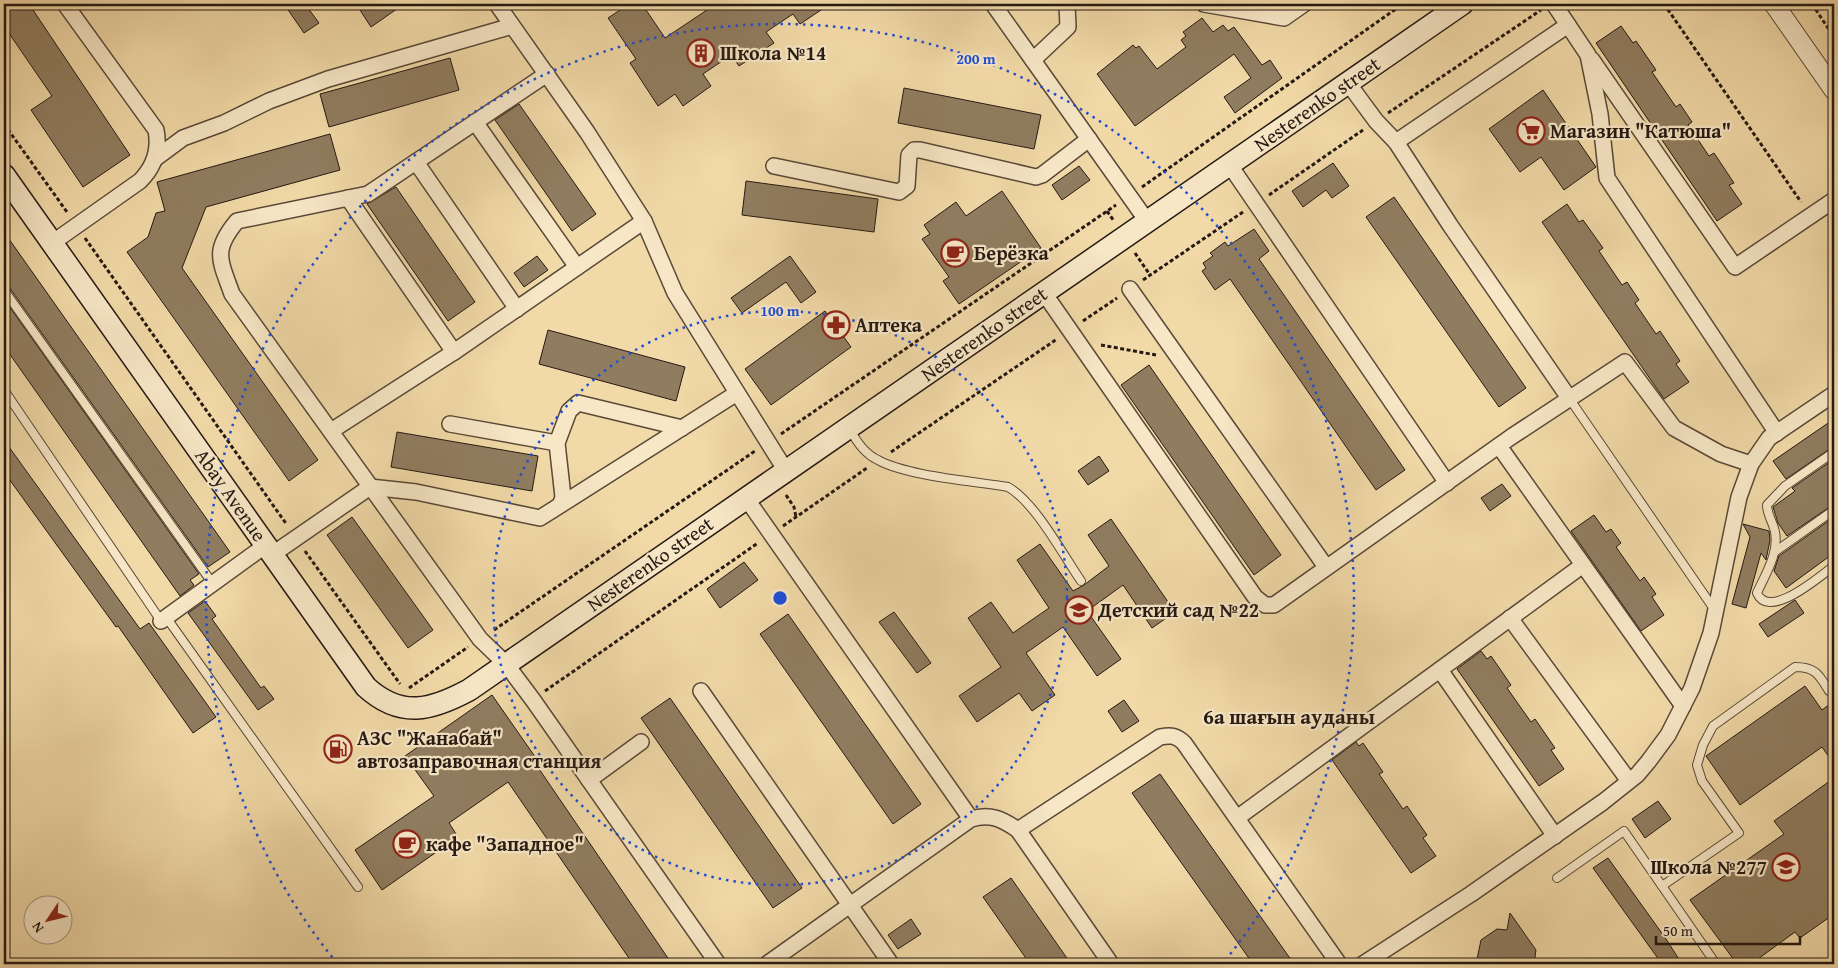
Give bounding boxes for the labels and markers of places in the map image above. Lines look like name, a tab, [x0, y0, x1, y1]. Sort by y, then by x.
building icon: Школа №14	[686, 38, 716, 68]
place label: Школа №14	[720, 38, 826, 67]
supermarket icon: Магазин "Катюша"	[1516, 116, 1546, 146]
place label: Магазин "Катюша"	[1550, 116, 1731, 145]
cafe icon: Берёзка	[940, 238, 970, 268]
place label: Берёзка	[974, 238, 1049, 267]
pharmacy icon: Аптека	[821, 310, 851, 340]
place label: Аптека	[855, 310, 923, 339]
centre of rings	[771, 589, 789, 607]
school or university icon: Детский сад №22	[1064, 595, 1094, 625]
place label: Детский сад №22	[1097, 595, 1259, 624]
place label: АЗС "Жанабай" автозаправочная станция	[357, 723, 602, 775]
fuel station icon: АЗС "Жанабай" автозаправочная станция	[323, 734, 353, 764]
cafe icon: кафе "Западное"	[392, 829, 422, 859]
place label: кафе "Западное"	[426, 829, 584, 858]
place label: Школа №277	[1650, 852, 1767, 881]
school or university icon: Школа №277	[1771, 852, 1801, 882]

